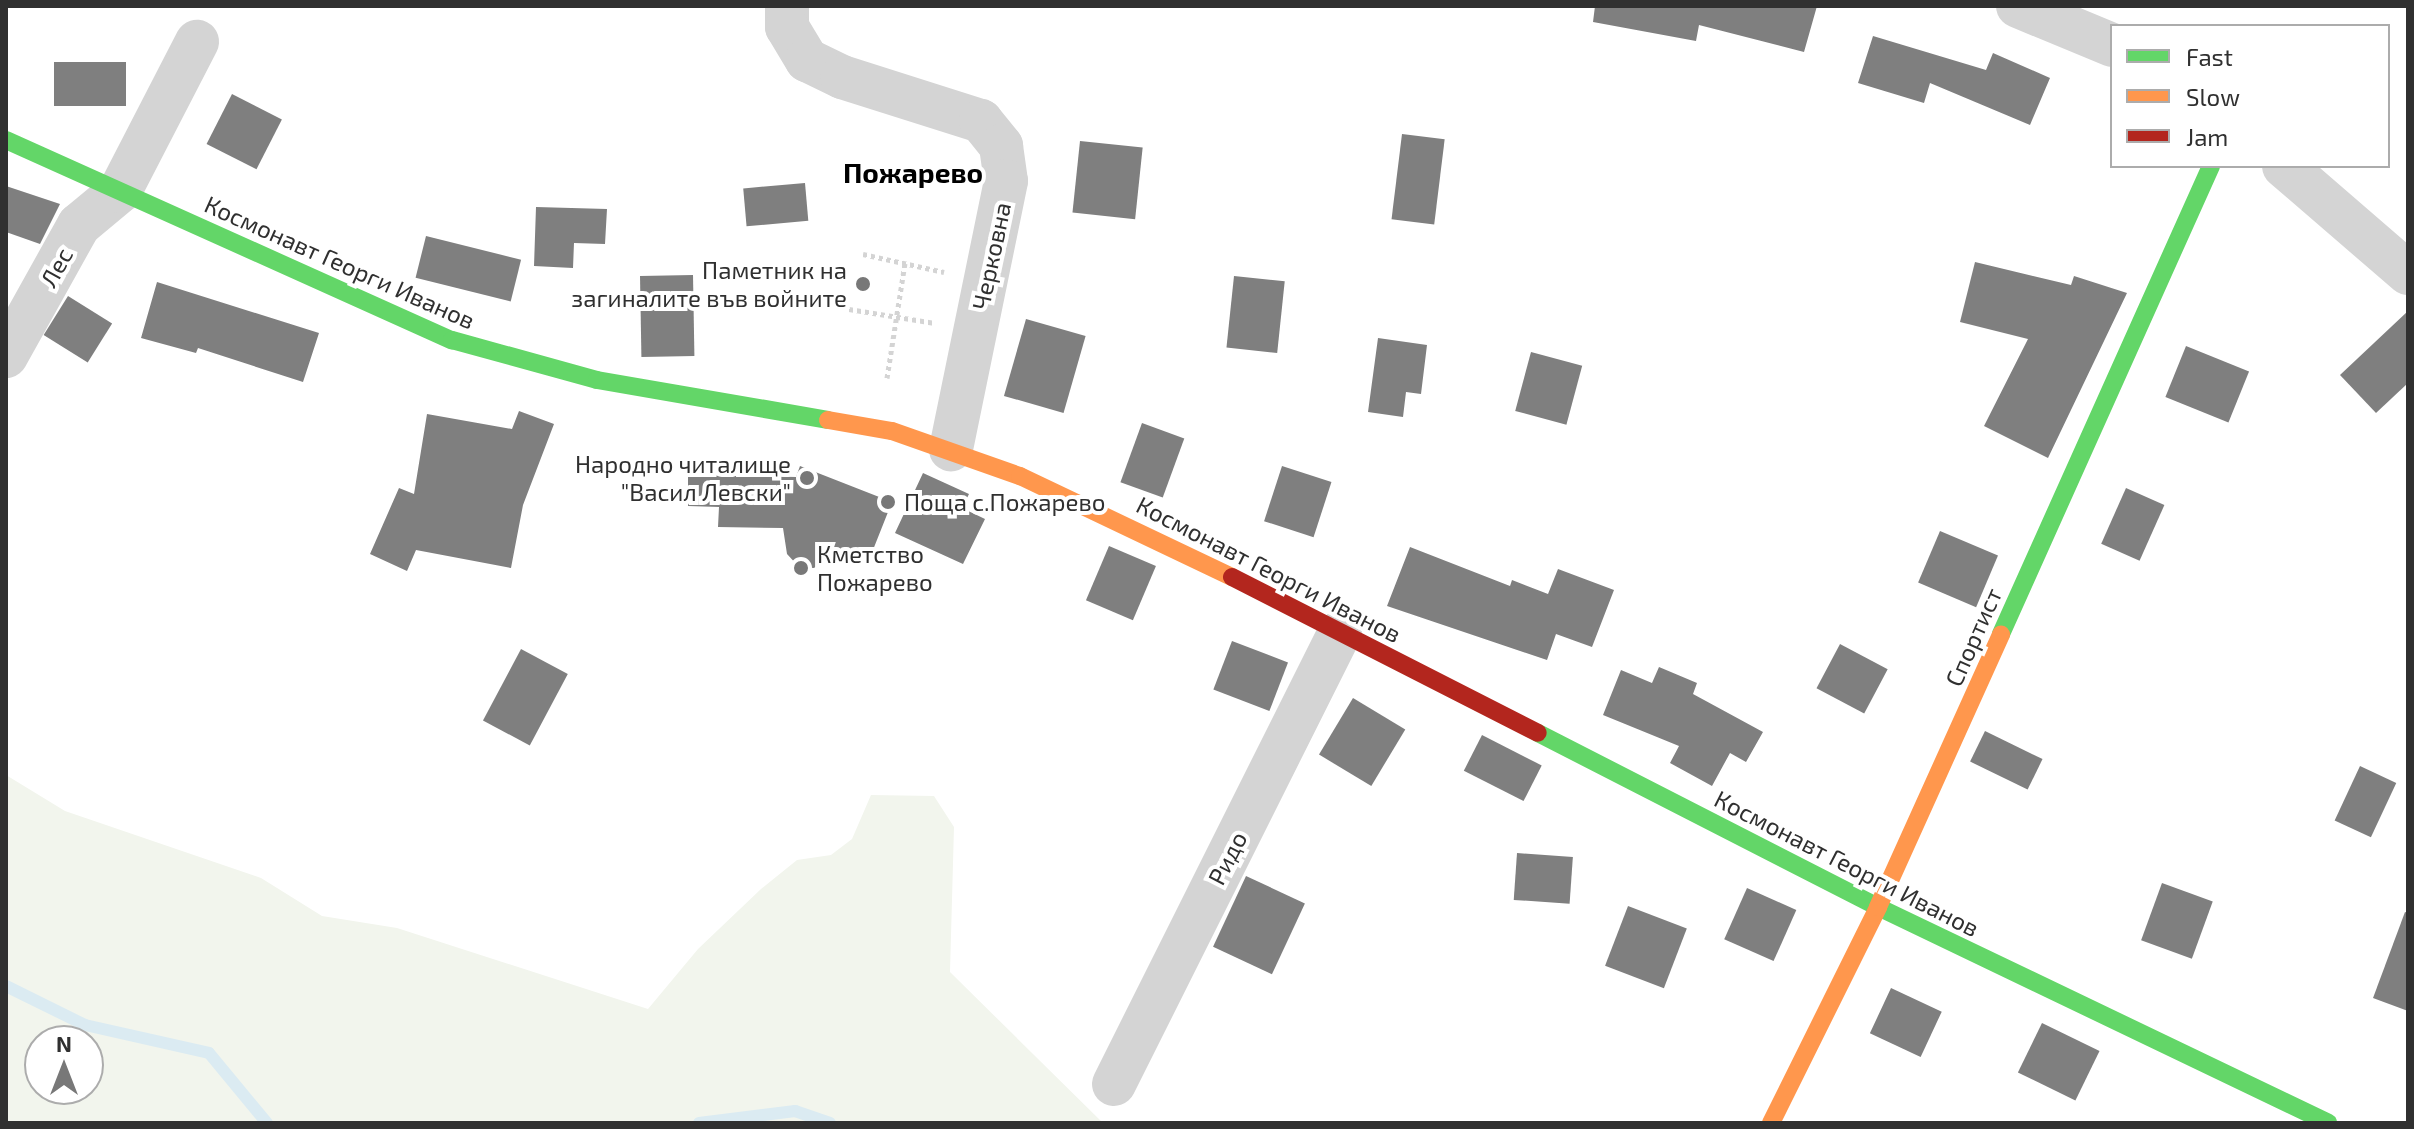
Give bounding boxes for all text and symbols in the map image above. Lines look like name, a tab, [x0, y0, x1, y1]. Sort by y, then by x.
legend	[2110, 24, 2390, 168]
text: Fast	[2186, 42, 2233, 71]
text: Slow	[2186, 82, 2240, 111]
text: Jam	[2186, 122, 2228, 151]
district label: Пожарево	[843, 155, 983, 189]
street label: Космонавт Георги Иванов	[200, 189, 480, 335]
street label: Черковна	[966, 200, 1016, 312]
street label: Лес	[34, 242, 78, 292]
place label: Паметник на загиналите във войните	[571, 256, 847, 312]
marker: Паметник на загиналите във войните	[854, 275, 872, 293]
place label: Народно читалище "Васил Левски"	[575, 450, 791, 506]
marker: Народно читалище "Васил Левски"	[798, 469, 816, 487]
place label: Поща с.Пожарево	[904, 488, 1105, 516]
street label: Космонавт Георги Иванов	[1132, 490, 1406, 648]
marker: Поща с.Пожарево	[879, 493, 897, 511]
place label: Кметство Пожарево	[817, 540, 933, 596]
marker: Кметство Пожарево	[792, 559, 810, 577]
street label: Спортист	[1939, 583, 2007, 691]
street label: Космонавт Георги Иванов	[1710, 784, 1984, 942]
street label: Ридо	[1201, 827, 1253, 889]
north arrow	[24, 1025, 104, 1105]
text: N	[56, 1030, 72, 1056]

